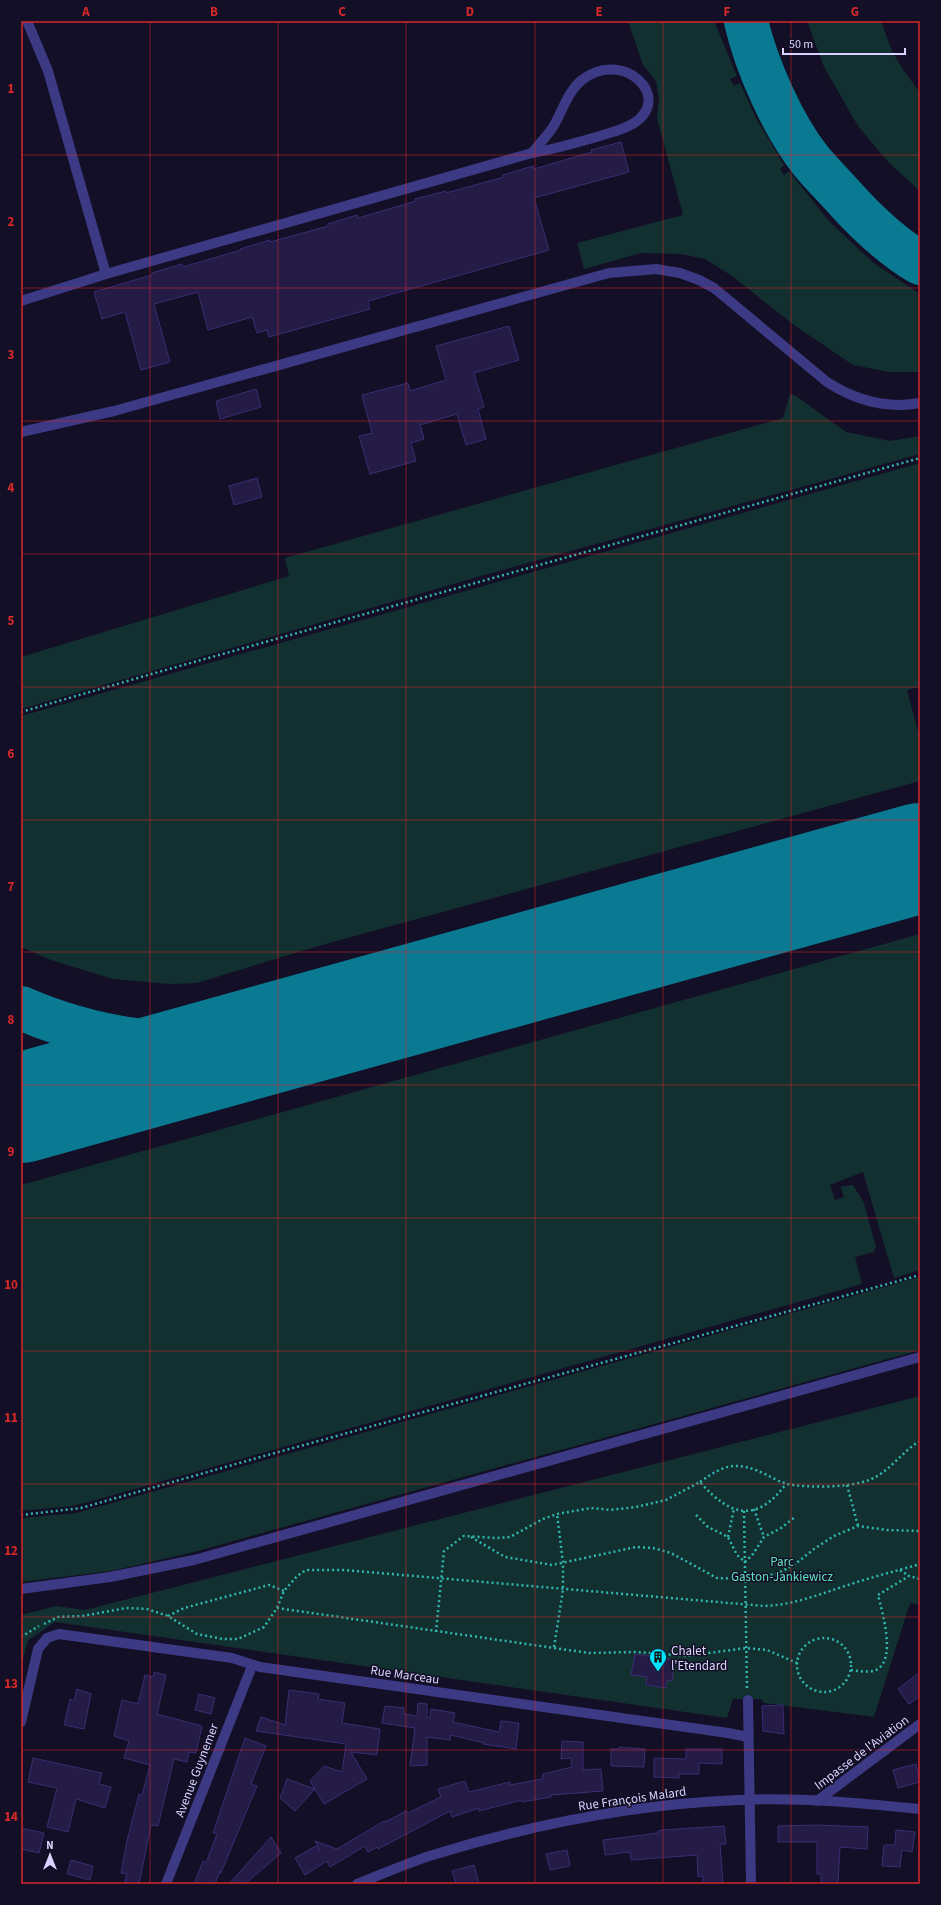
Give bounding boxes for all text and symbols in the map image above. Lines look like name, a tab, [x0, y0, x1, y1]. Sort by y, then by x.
text: A	[81, 3, 90, 21]
text: B	[210, 3, 218, 21]
text: C	[338, 3, 346, 21]
text: D	[466, 3, 474, 21]
text: E	[595, 3, 603, 21]
text: F	[724, 3, 731, 21]
text: G	[851, 3, 859, 21]
scale bar	[783, 30, 905, 56]
text: 50 m	[789, 36, 813, 53]
text: 1	[8, 80, 15, 98]
text: 2	[8, 213, 15, 231]
text: 3	[8, 346, 15, 364]
text: 4	[8, 479, 15, 497]
text: 5	[8, 612, 15, 630]
text: 6	[8, 745, 15, 763]
text: 7	[8, 878, 15, 896]
text: 8	[8, 1011, 15, 1029]
text: 9	[8, 1143, 15, 1161]
text: 10	[4, 1276, 18, 1294]
text: 11	[4, 1409, 18, 1427]
text: 12	[4, 1542, 18, 1560]
park label: Parc Gaston-Jankiewicz	[731, 1553, 833, 1586]
place label: Chalet l'Etendard	[671, 1642, 727, 1675]
building icon: Chalet l'Etendard	[648, 1647, 668, 1672]
street label: Rue Marceau	[369, 1661, 441, 1689]
text: 13	[4, 1675, 18, 1693]
street label: Impasse de l'Aviation	[811, 1711, 913, 1794]
street label: Avenue Guynemer	[171, 1720, 223, 1820]
street label: Rue François Malard	[577, 1782, 687, 1815]
text: 14	[4, 1808, 18, 1826]
north arrow	[30, 1835, 70, 1875]
text: N	[46, 1838, 54, 1853]

